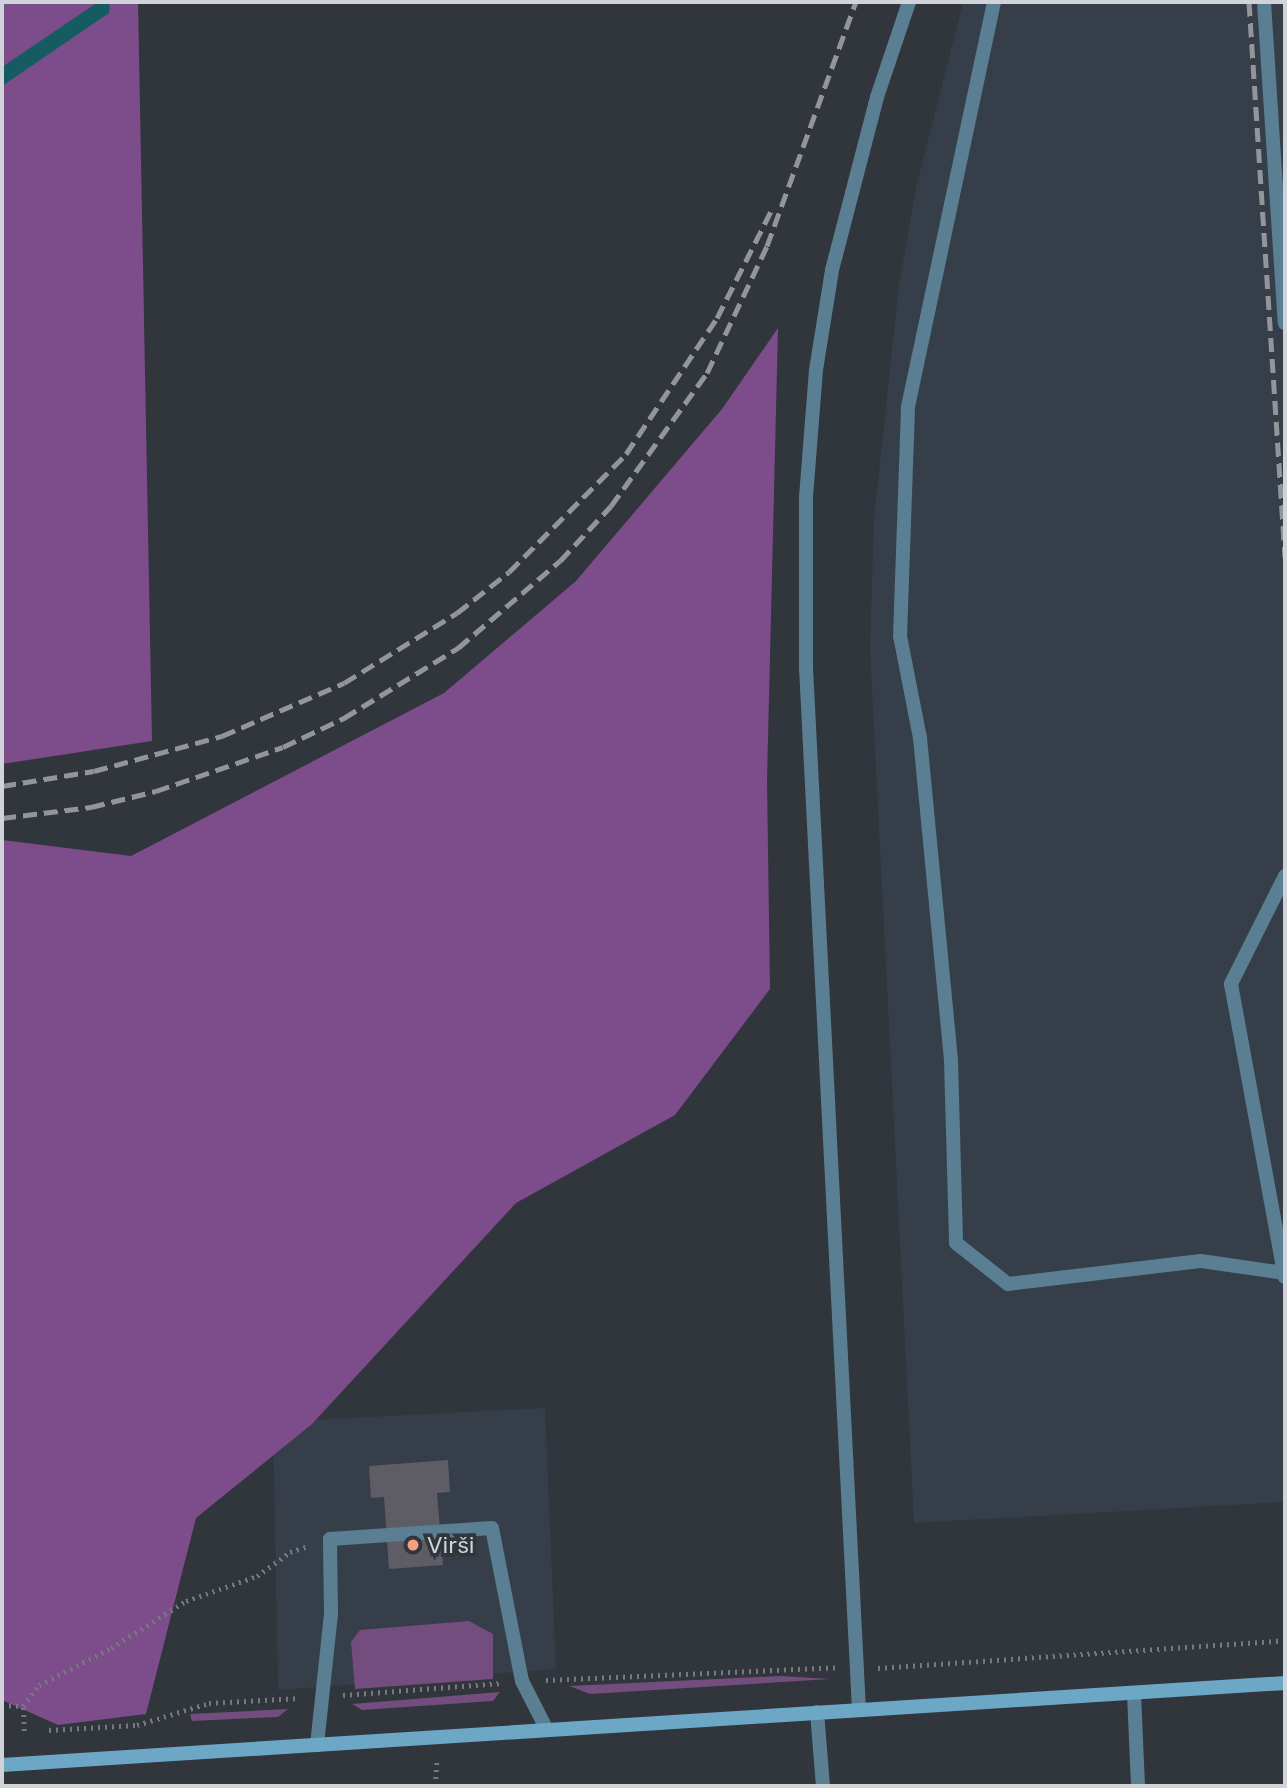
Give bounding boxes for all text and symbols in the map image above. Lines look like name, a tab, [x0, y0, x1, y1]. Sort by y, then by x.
place label: Virši	[427, 1531, 475, 1559]
marker: Virši	[405, 1537, 421, 1553]

